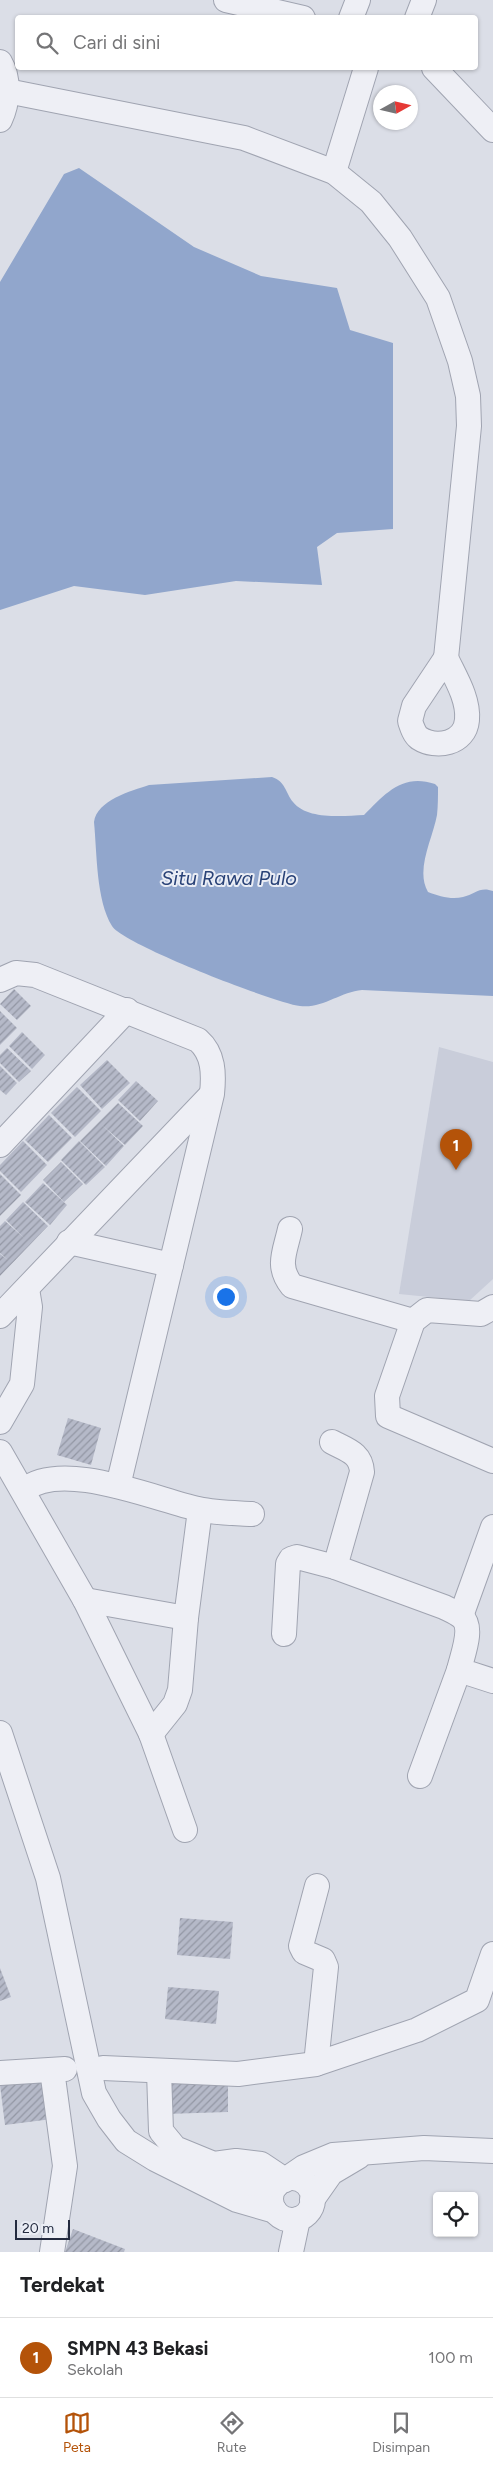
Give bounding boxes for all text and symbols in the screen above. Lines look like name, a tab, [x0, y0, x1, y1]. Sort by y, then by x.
search box	[15, 15, 478, 70]
icon: search	[33, 29, 61, 57]
text: Cari di sini	[73, 31, 160, 54]
north arrow	[373, 85, 418, 130]
water label: Situ Rawa Pulo	[161, 866, 297, 890]
pin: 1	[440, 1129, 472, 1170]
your location	[213, 1284, 239, 1310]
map controls	[433, 2192, 478, 2237]
button: locate	[433, 2192, 478, 2237]
scale bar	[15, 2217, 70, 2240]
text: 20 m	[22, 2220, 54, 2237]
text: Terdekat	[20, 2272, 105, 2297]
text: SMPN 43 Bekasi	[67, 2337, 208, 2360]
text: 1	[33, 2348, 39, 2367]
text: 100 m	[428, 2348, 473, 2367]
text: Sekolah	[67, 2360, 123, 2379]
tab: Peta	[63, 2409, 91, 2456]
tab: Rute	[217, 2409, 246, 2456]
tab: Disimpan	[372, 2409, 430, 2456]

